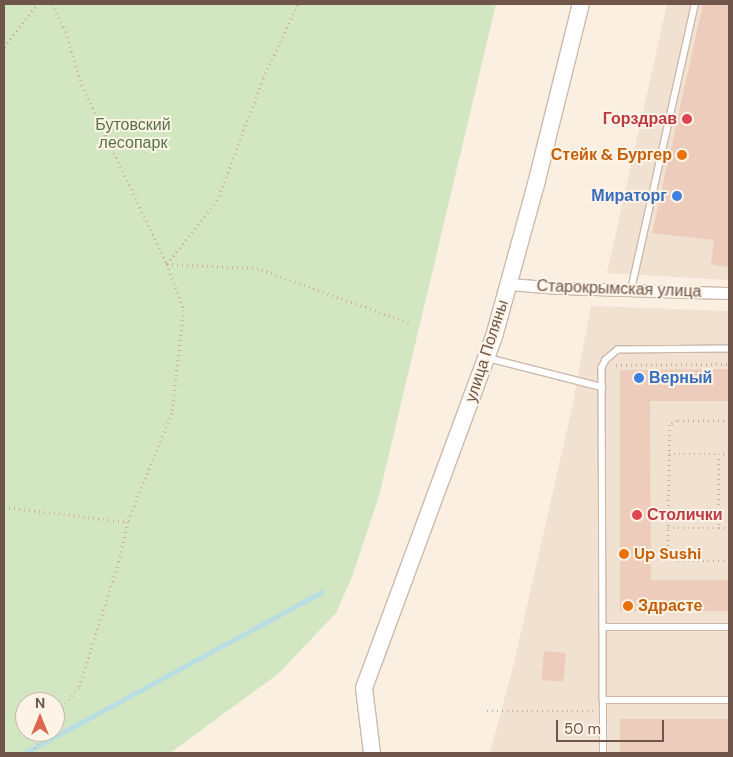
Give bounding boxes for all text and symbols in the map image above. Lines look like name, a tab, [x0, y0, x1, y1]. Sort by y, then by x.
place label: Горздрав	[603, 109, 677, 129]
marker: Горздрав	[681, 113, 693, 125]
park label: Бутовский лесопарк	[95, 115, 171, 153]
place label: Стейк & Бургер	[551, 145, 672, 165]
marker: Стейк & Бургер	[676, 149, 688, 161]
place label: Мираторг	[591, 186, 667, 206]
marker: Мираторг	[671, 190, 683, 202]
street label: Старокрымская улица	[536, 277, 702, 301]
street label: улица Поляны	[461, 297, 513, 405]
place label: Верный	[649, 368, 712, 388]
marker: Верный	[633, 372, 645, 384]
place label: Столички	[647, 505, 723, 525]
marker: Столички	[631, 509, 643, 521]
place label: Up Sushi	[634, 544, 702, 564]
marker: Up Sushi	[618, 548, 630, 560]
place label: Здрасте	[638, 596, 702, 616]
marker: Здрасте	[622, 600, 634, 612]
north arrow	[15, 692, 65, 742]
text: N	[35, 694, 45, 712]
scale bar	[558, 710, 666, 742]
text: 50 m	[564, 719, 601, 739]

